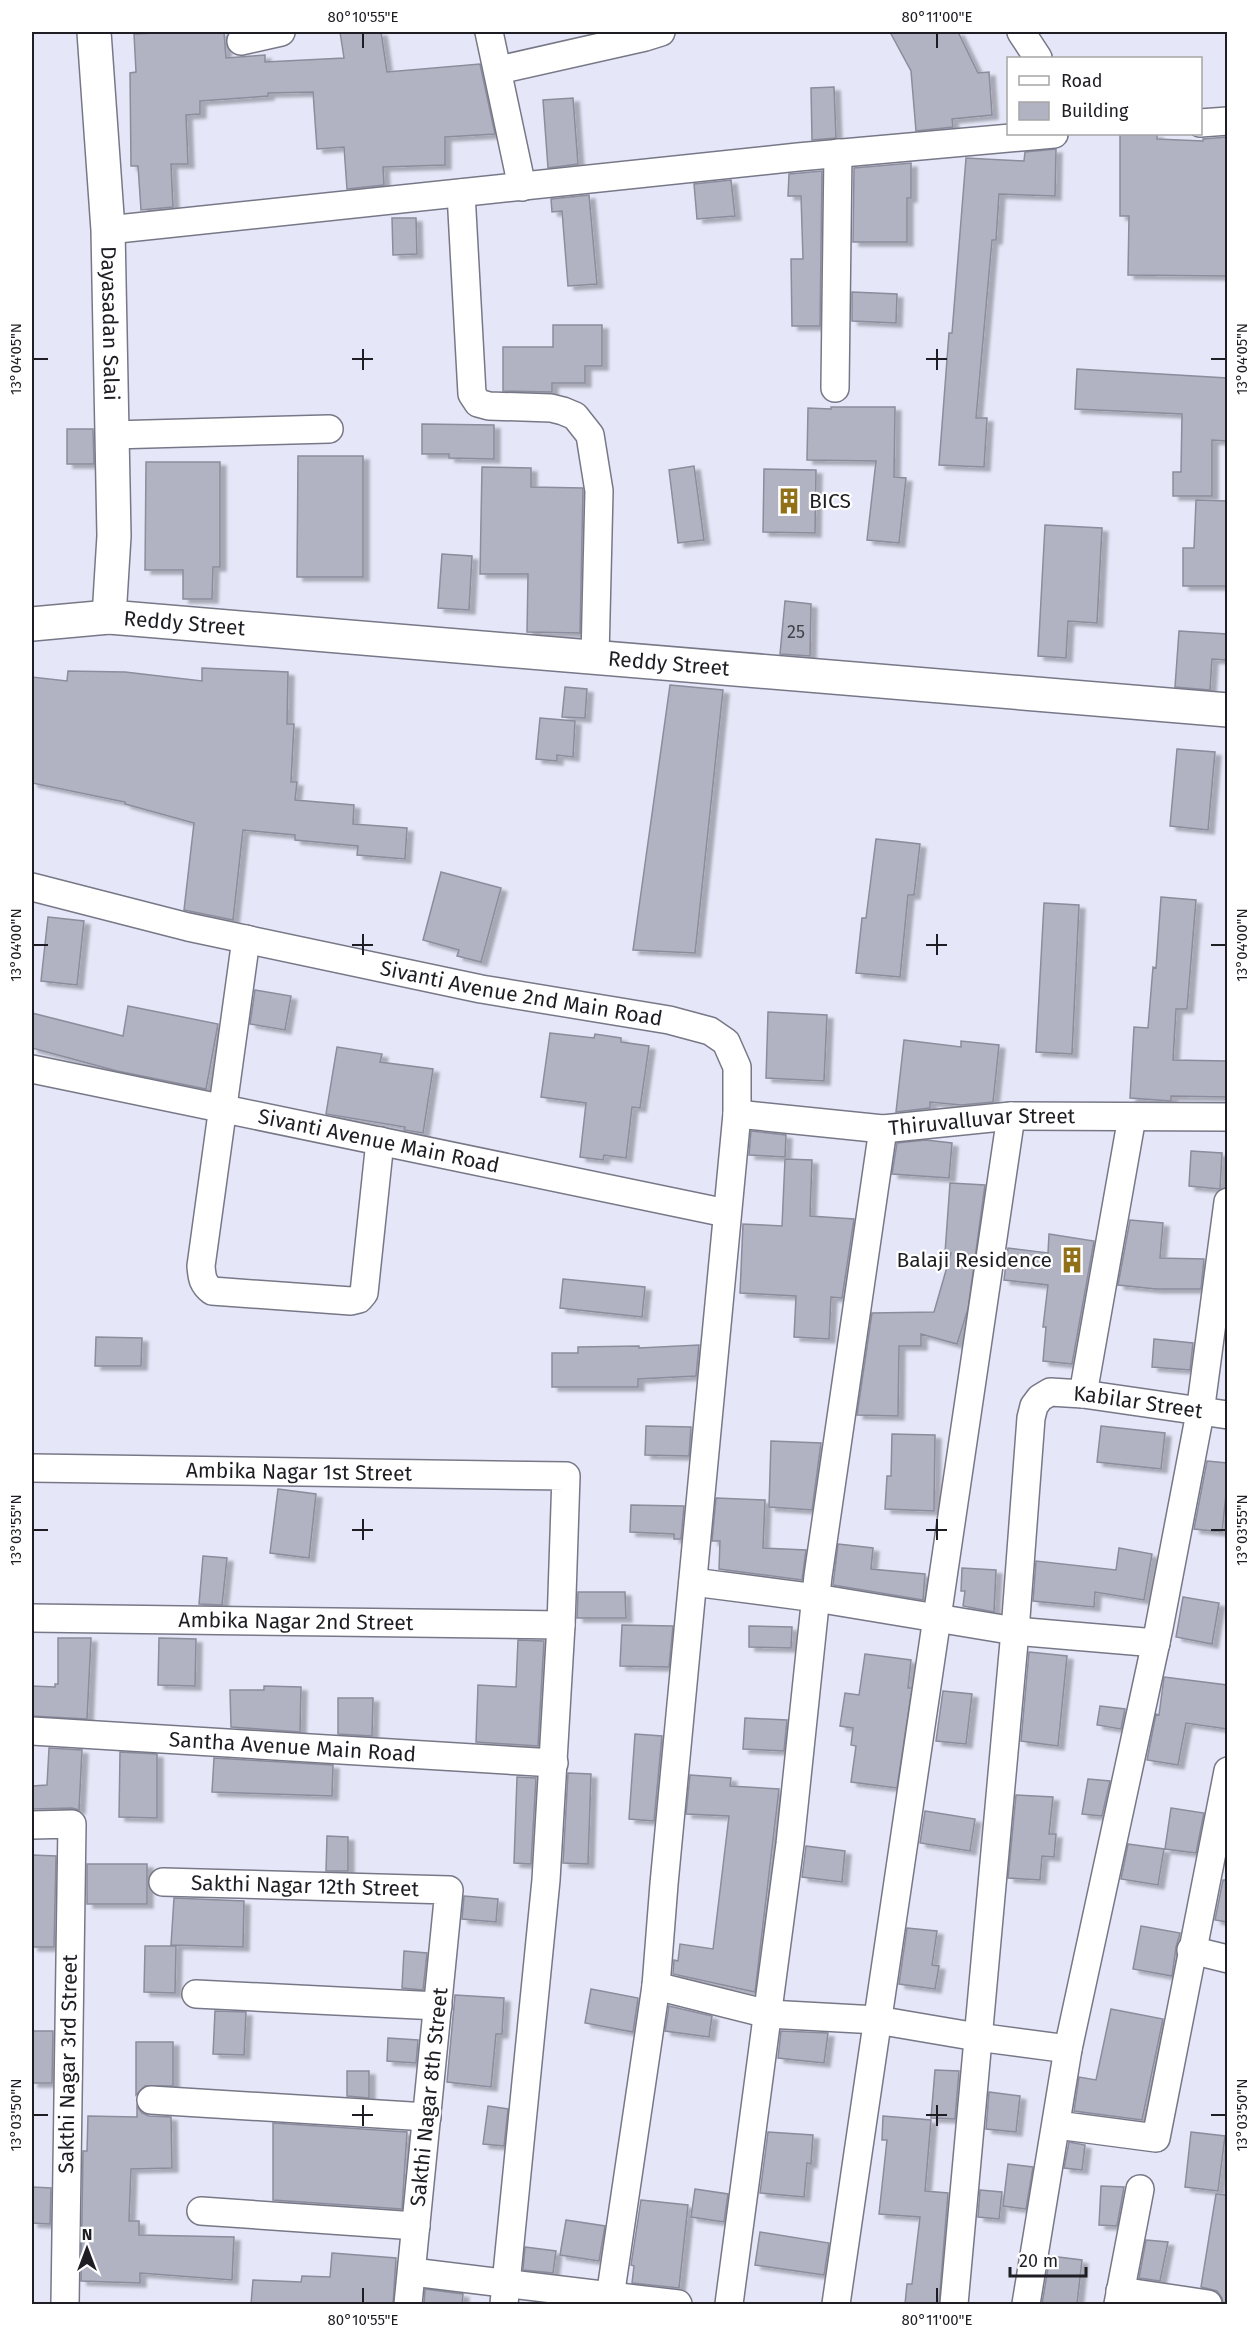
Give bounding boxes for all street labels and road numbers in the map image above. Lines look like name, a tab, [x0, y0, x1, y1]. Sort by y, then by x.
street label: Dayasadan Salai	[95, 246, 124, 401]
street label: Reddy Street	[123, 605, 247, 641]
street label: Reddy Street	[607, 646, 731, 682]
street label: Sivanti Avenue 2nd Main Road	[378, 955, 664, 1032]
street label: Sivanti Avenue Main Road	[256, 1103, 502, 1179]
street label: Thiruvalluvar Street	[887, 1103, 1076, 1141]
street label: Kabilar Street	[1073, 1380, 1205, 1424]
street label: Ambika Nagar 1st Street	[186, 1457, 413, 1487]
street label: Ambika Nagar 2nd Street	[178, 1607, 414, 1636]
street label: Santha Avenue Main Road	[168, 1726, 417, 1768]
street label: Sakthi Nagar 12th Street	[190, 1870, 420, 1902]
street label: Sakthi Nagar 3rd Street	[53, 1954, 83, 2174]
street label: Sakthi Nagar 8th Street	[405, 1986, 453, 2208]

